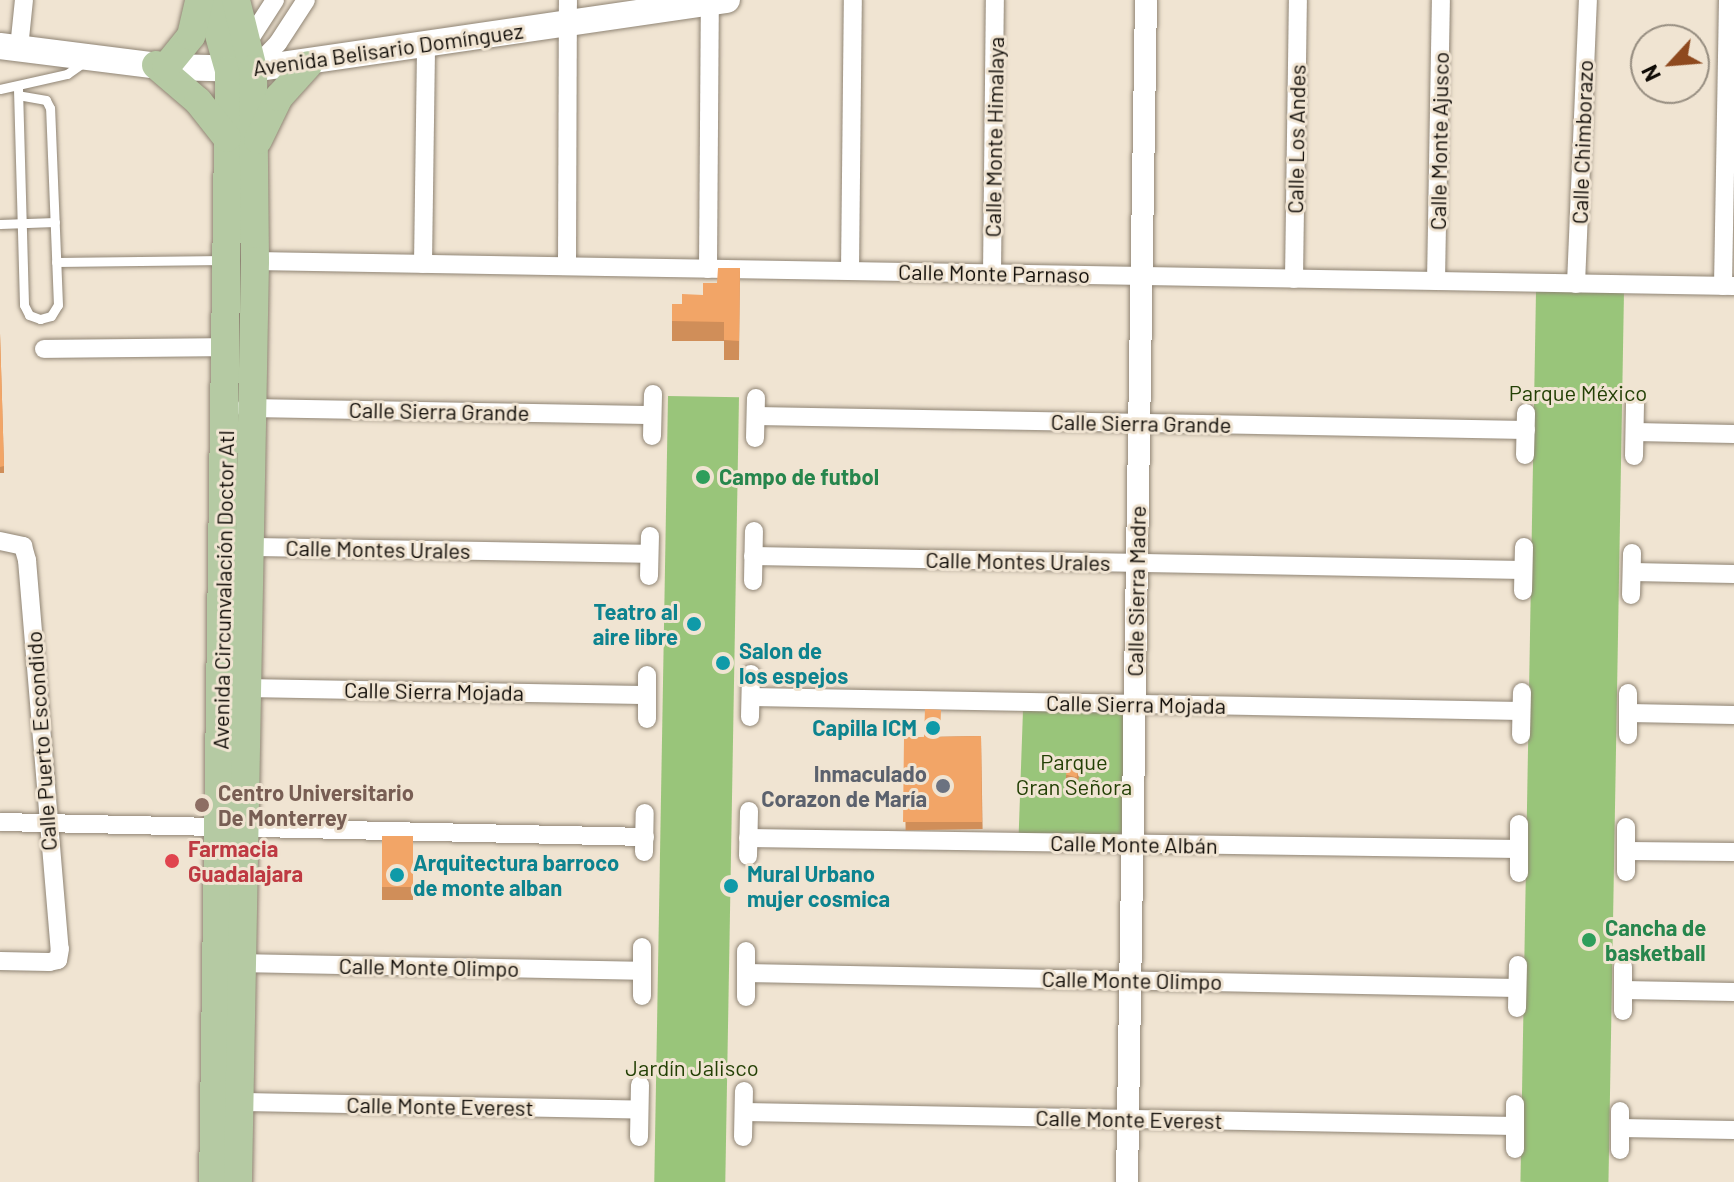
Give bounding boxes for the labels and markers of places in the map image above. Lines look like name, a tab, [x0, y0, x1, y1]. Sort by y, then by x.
place label: Campo de futbol	[719, 464, 879, 490]
marker: Campo de futbol	[694, 468, 712, 486]
place label: Teatro al aire libre	[593, 598, 678, 650]
marker: Teatro al aire libre	[685, 615, 703, 633]
place label: Salon de los espejos	[739, 637, 848, 688]
marker: Salon de los espejos	[714, 654, 732, 672]
place label: Capilla ICM	[812, 715, 917, 741]
marker: Capilla ICM	[924, 719, 942, 737]
place label: Inmaculado Corazon de María	[761, 760, 927, 812]
marker: Inmaculado Corazon de María	[934, 777, 952, 795]
place label: Centro Universitario De Monterrey	[218, 779, 414, 830]
marker: Centro Universitario De Monterrey	[193, 796, 211, 814]
place label: Farmacia Guadalajara	[188, 835, 303, 886]
place label: Arquitectura barroco de monte alban	[413, 849, 619, 900]
marker: Farmacia Guadalajara	[163, 852, 181, 870]
place label: Mural Urbano mujer cosmica	[747, 860, 890, 912]
marker: Arquitectura barroco de monte alban	[388, 866, 406, 884]
marker: Mural Urbano mujer cosmica	[722, 877, 740, 895]
place label: Cancha de basketball	[1605, 914, 1706, 966]
marker: Cancha de basketball	[1580, 931, 1598, 949]

